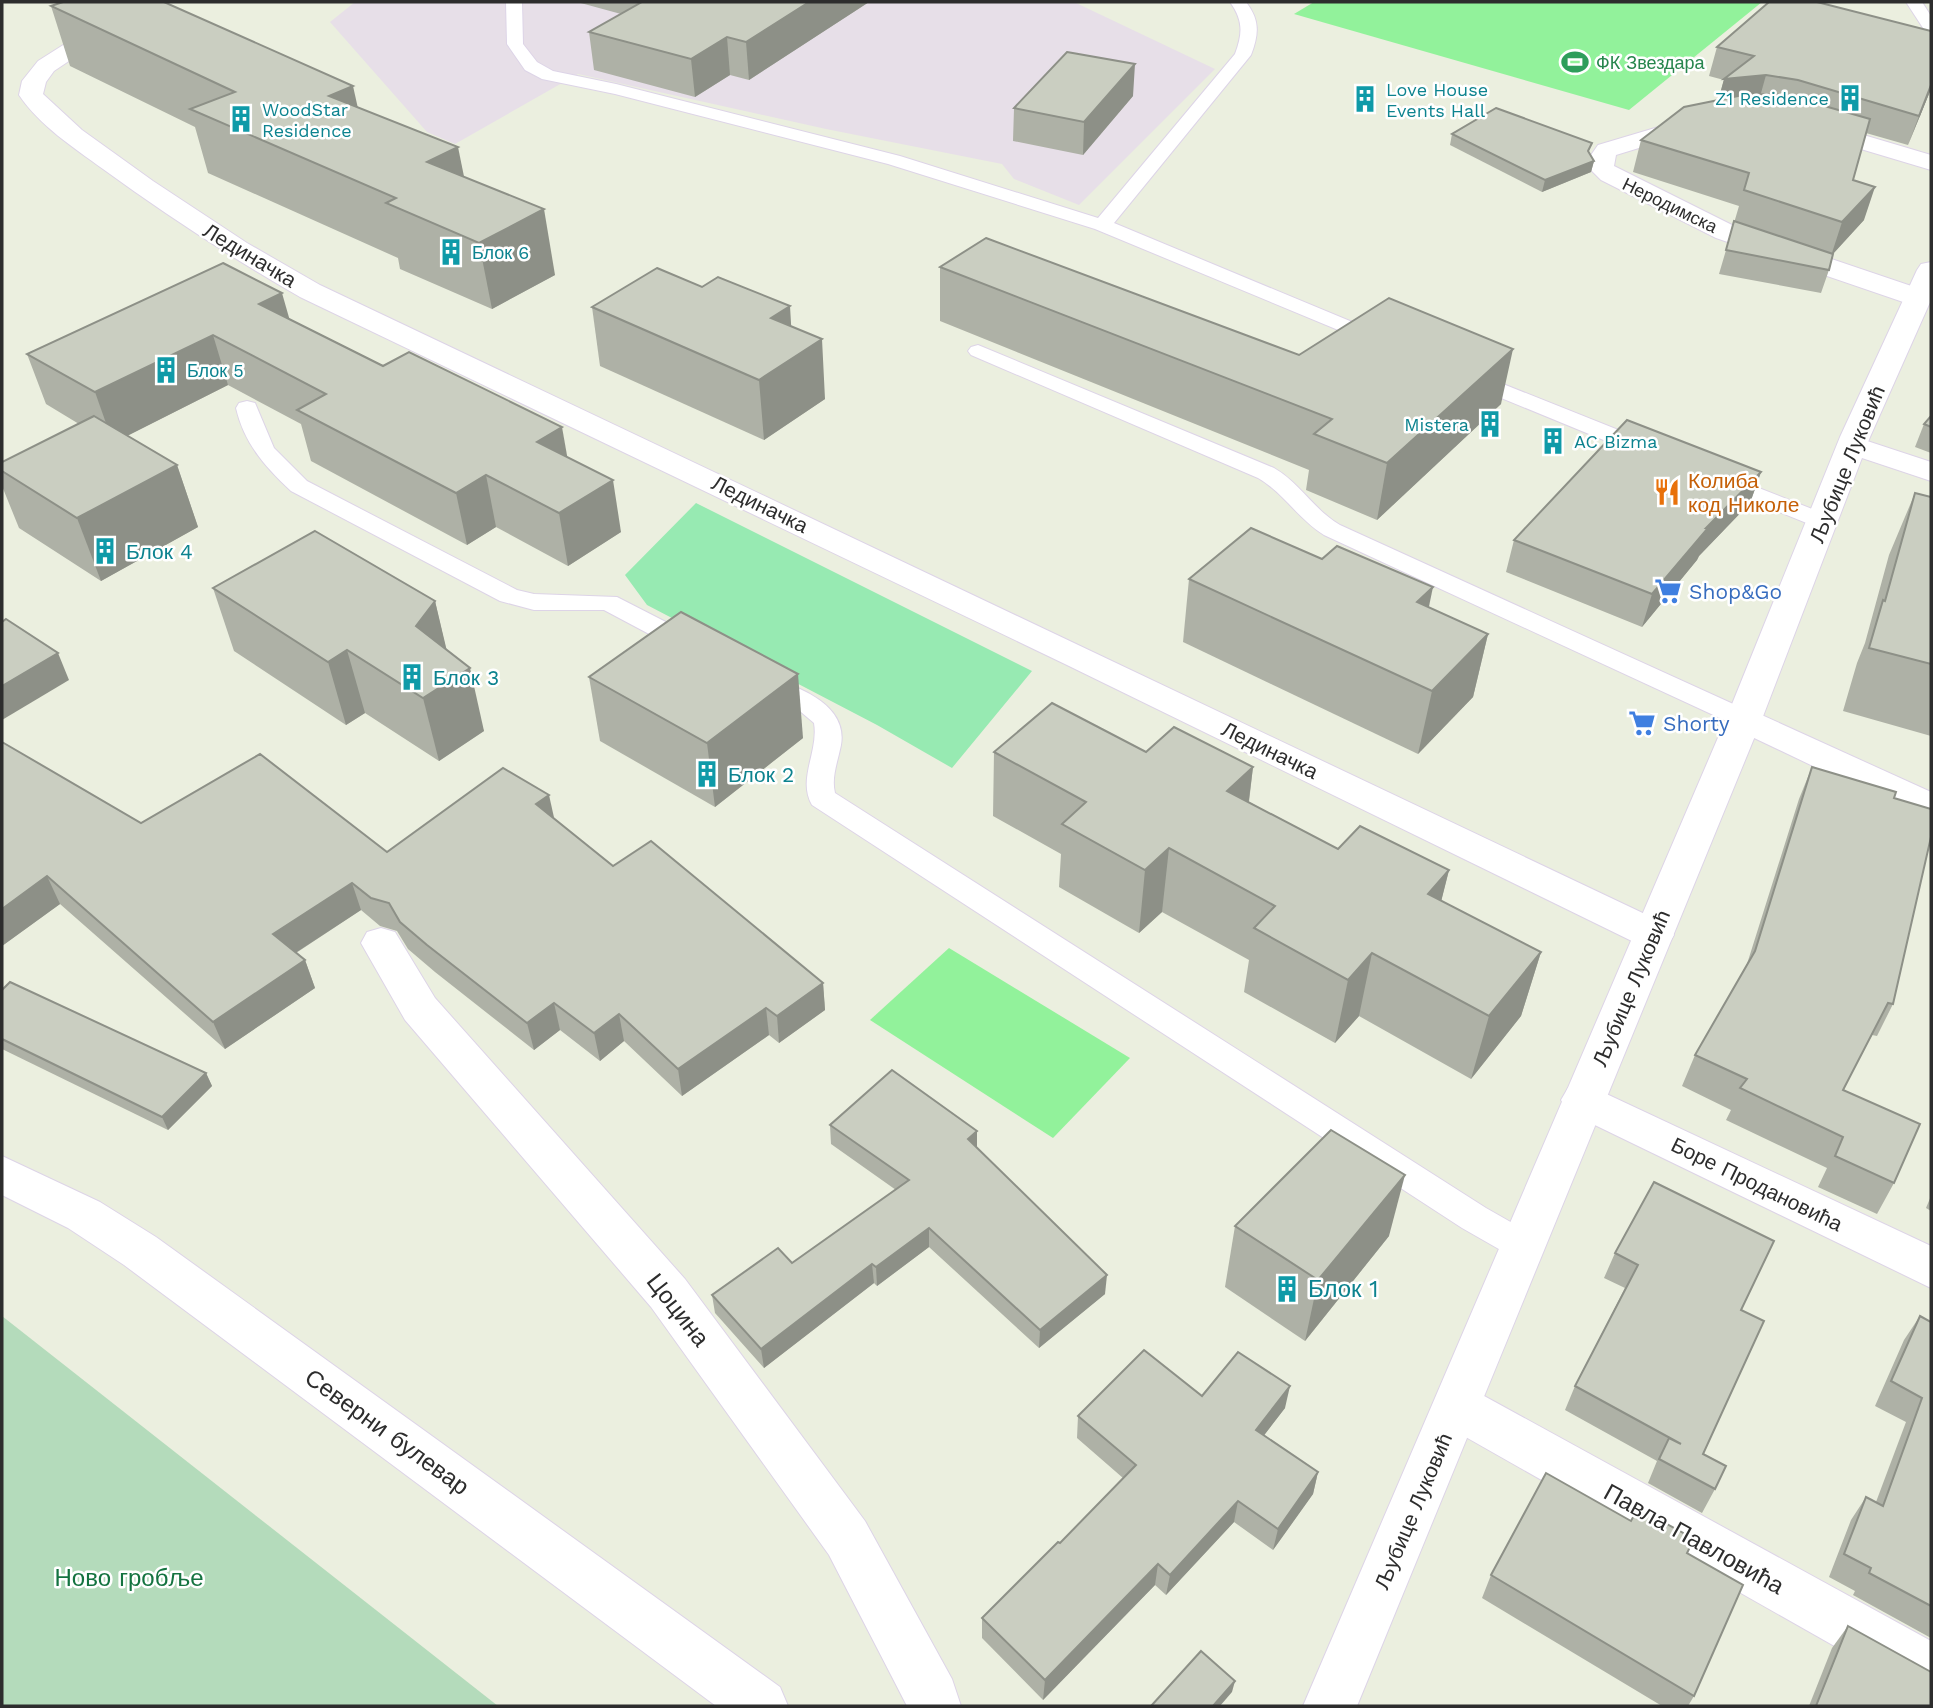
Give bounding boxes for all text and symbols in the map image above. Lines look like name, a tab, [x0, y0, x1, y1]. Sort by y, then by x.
sports icon: ФК Звездара	[1560, 47, 1590, 77]
place label: ФК Звездара	[1596, 52, 1706, 73]
place label: Love House Events Hall	[1386, 79, 1488, 121]
building icon: Z1 Residence	[1835, 83, 1865, 113]
building icon: Love House Events Hall	[1350, 84, 1380, 114]
place label: Z1 Residence	[1715, 88, 1829, 109]
place label: WoodStar Residence	[262, 99, 352, 141]
building icon: WoodStar Residence	[226, 104, 256, 134]
street label: Неродимска	[1619, 173, 1722, 237]
street label: Лединачка	[199, 217, 301, 293]
building icon: Блок 6	[436, 237, 466, 267]
place label: Блок 6	[472, 242, 529, 263]
building icon: Блок 5	[151, 355, 181, 385]
place label: Блок 5	[187, 360, 244, 381]
street label: Љубице Луковић	[1804, 382, 1890, 546]
building icon: Mistera	[1475, 409, 1505, 439]
place label: Mistera	[1404, 414, 1469, 435]
building icon: AC Bizma	[1538, 426, 1568, 456]
place label: AC Bizma	[1574, 431, 1657, 452]
place label: Колиба код Николе	[1688, 468, 1800, 517]
street label: Лединачка	[708, 470, 813, 538]
restaurant icon: Колиба код Николе	[1652, 477, 1682, 507]
building icon: Блок 4	[90, 536, 120, 566]
place label: Блок 4	[126, 539, 193, 564]
supermarket icon: Shop&Go	[1653, 576, 1683, 606]
place label: Shop&Go	[1689, 579, 1782, 604]
building icon: Блок 3	[397, 662, 427, 692]
place label: Блок 3	[433, 665, 499, 690]
supermarket icon: Shorty	[1627, 708, 1657, 738]
place label: Shorty	[1663, 711, 1730, 736]
street label: Лединачка	[1218, 716, 1323, 784]
building icon: Блок 2	[692, 759, 722, 789]
place label: Блок 2	[728, 762, 794, 787]
street label: Љубице Луковић	[1587, 906, 1675, 1070]
street label: Боре Продановића	[1667, 1132, 1847, 1236]
street label: Цоцина	[641, 1268, 716, 1353]
building icon: Блок 1	[1272, 1274, 1302, 1304]
place label: Блок 1	[1308, 1275, 1379, 1303]
street label: Северни булевар	[300, 1363, 474, 1501]
street label: Љубице Луковић	[1369, 1429, 1457, 1593]
street label: Павла Павловића	[1599, 1478, 1790, 1600]
park label: Ново гробље	[55, 1564, 204, 1592]

